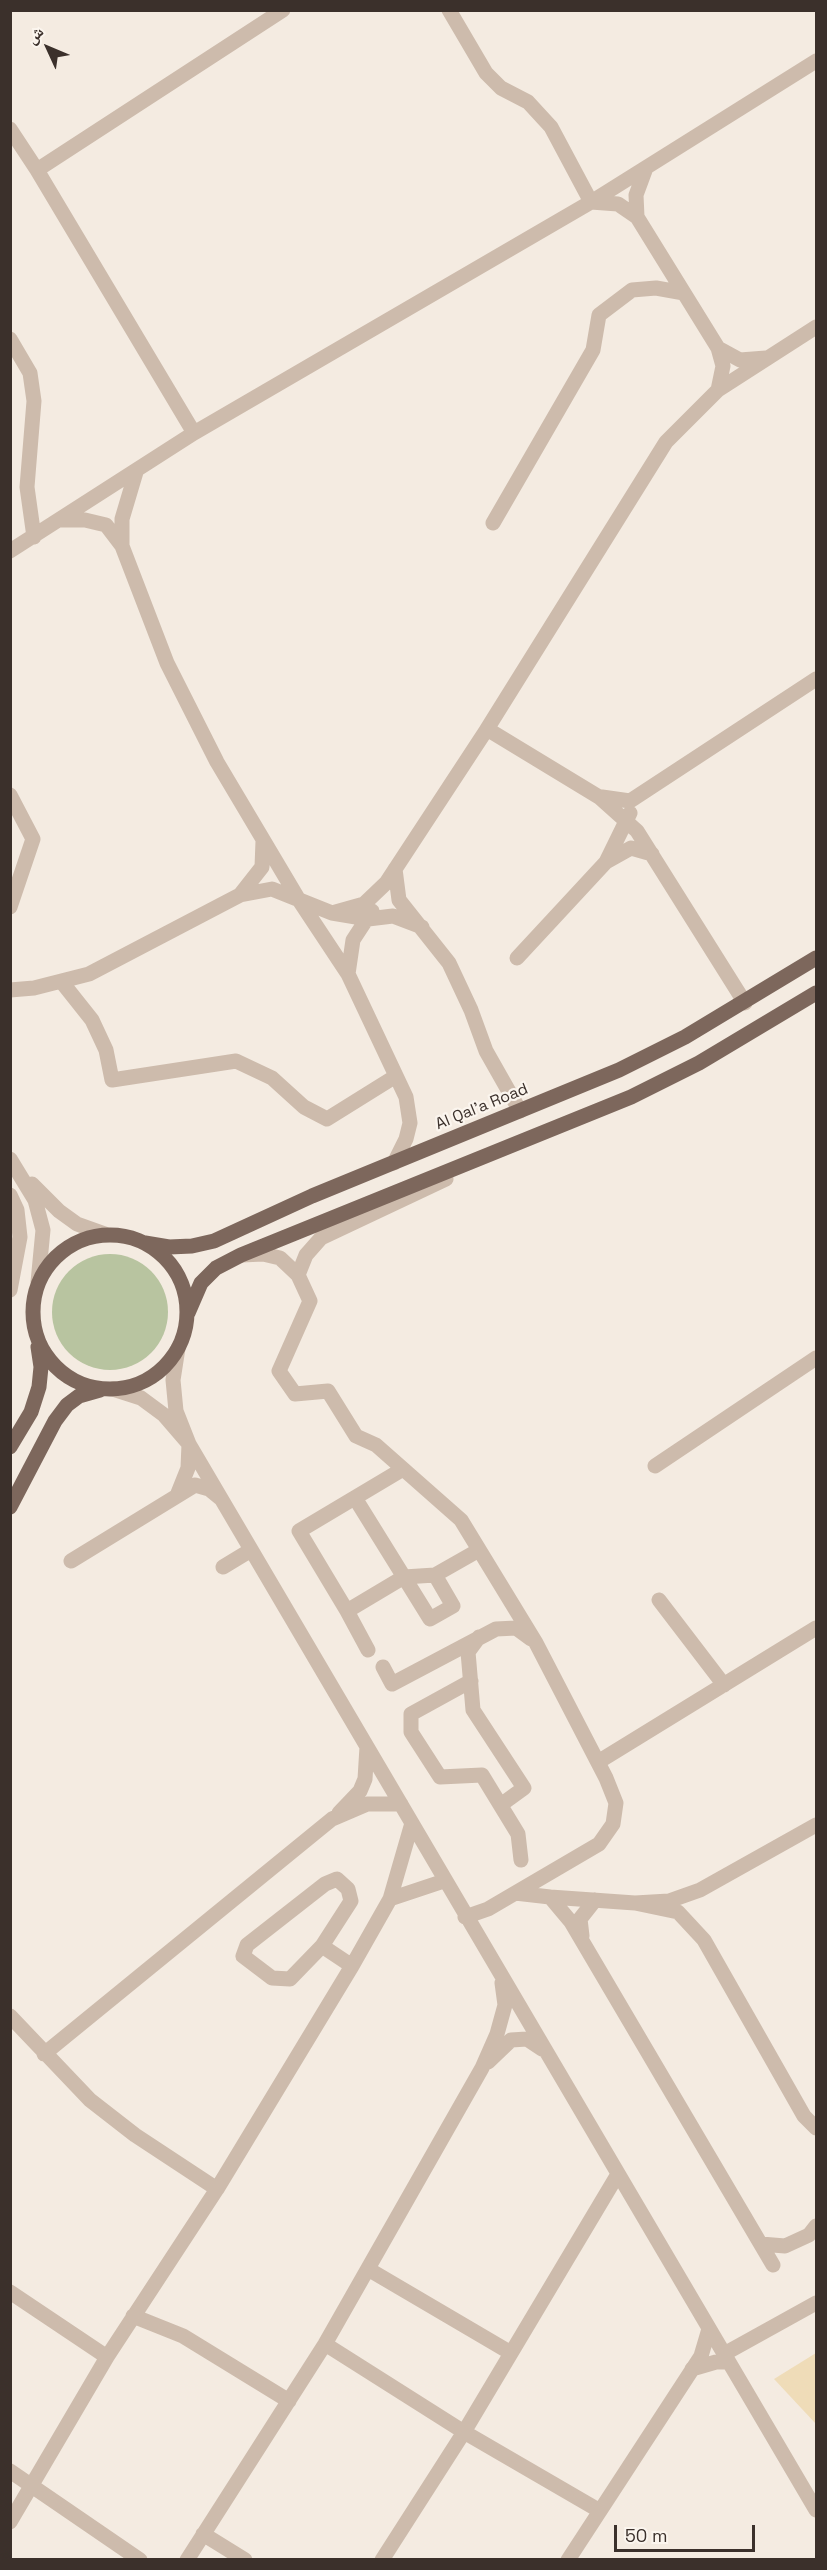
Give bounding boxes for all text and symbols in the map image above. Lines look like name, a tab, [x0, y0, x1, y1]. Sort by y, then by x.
north arrow	[18, 18, 78, 78]
text: ش	[21, 22, 48, 49]
street label: Al Qal'a Road	[433, 1080, 531, 1134]
scale bar	[617, 2513, 758, 2551]
text: 50 m	[625, 2524, 667, 2547]

